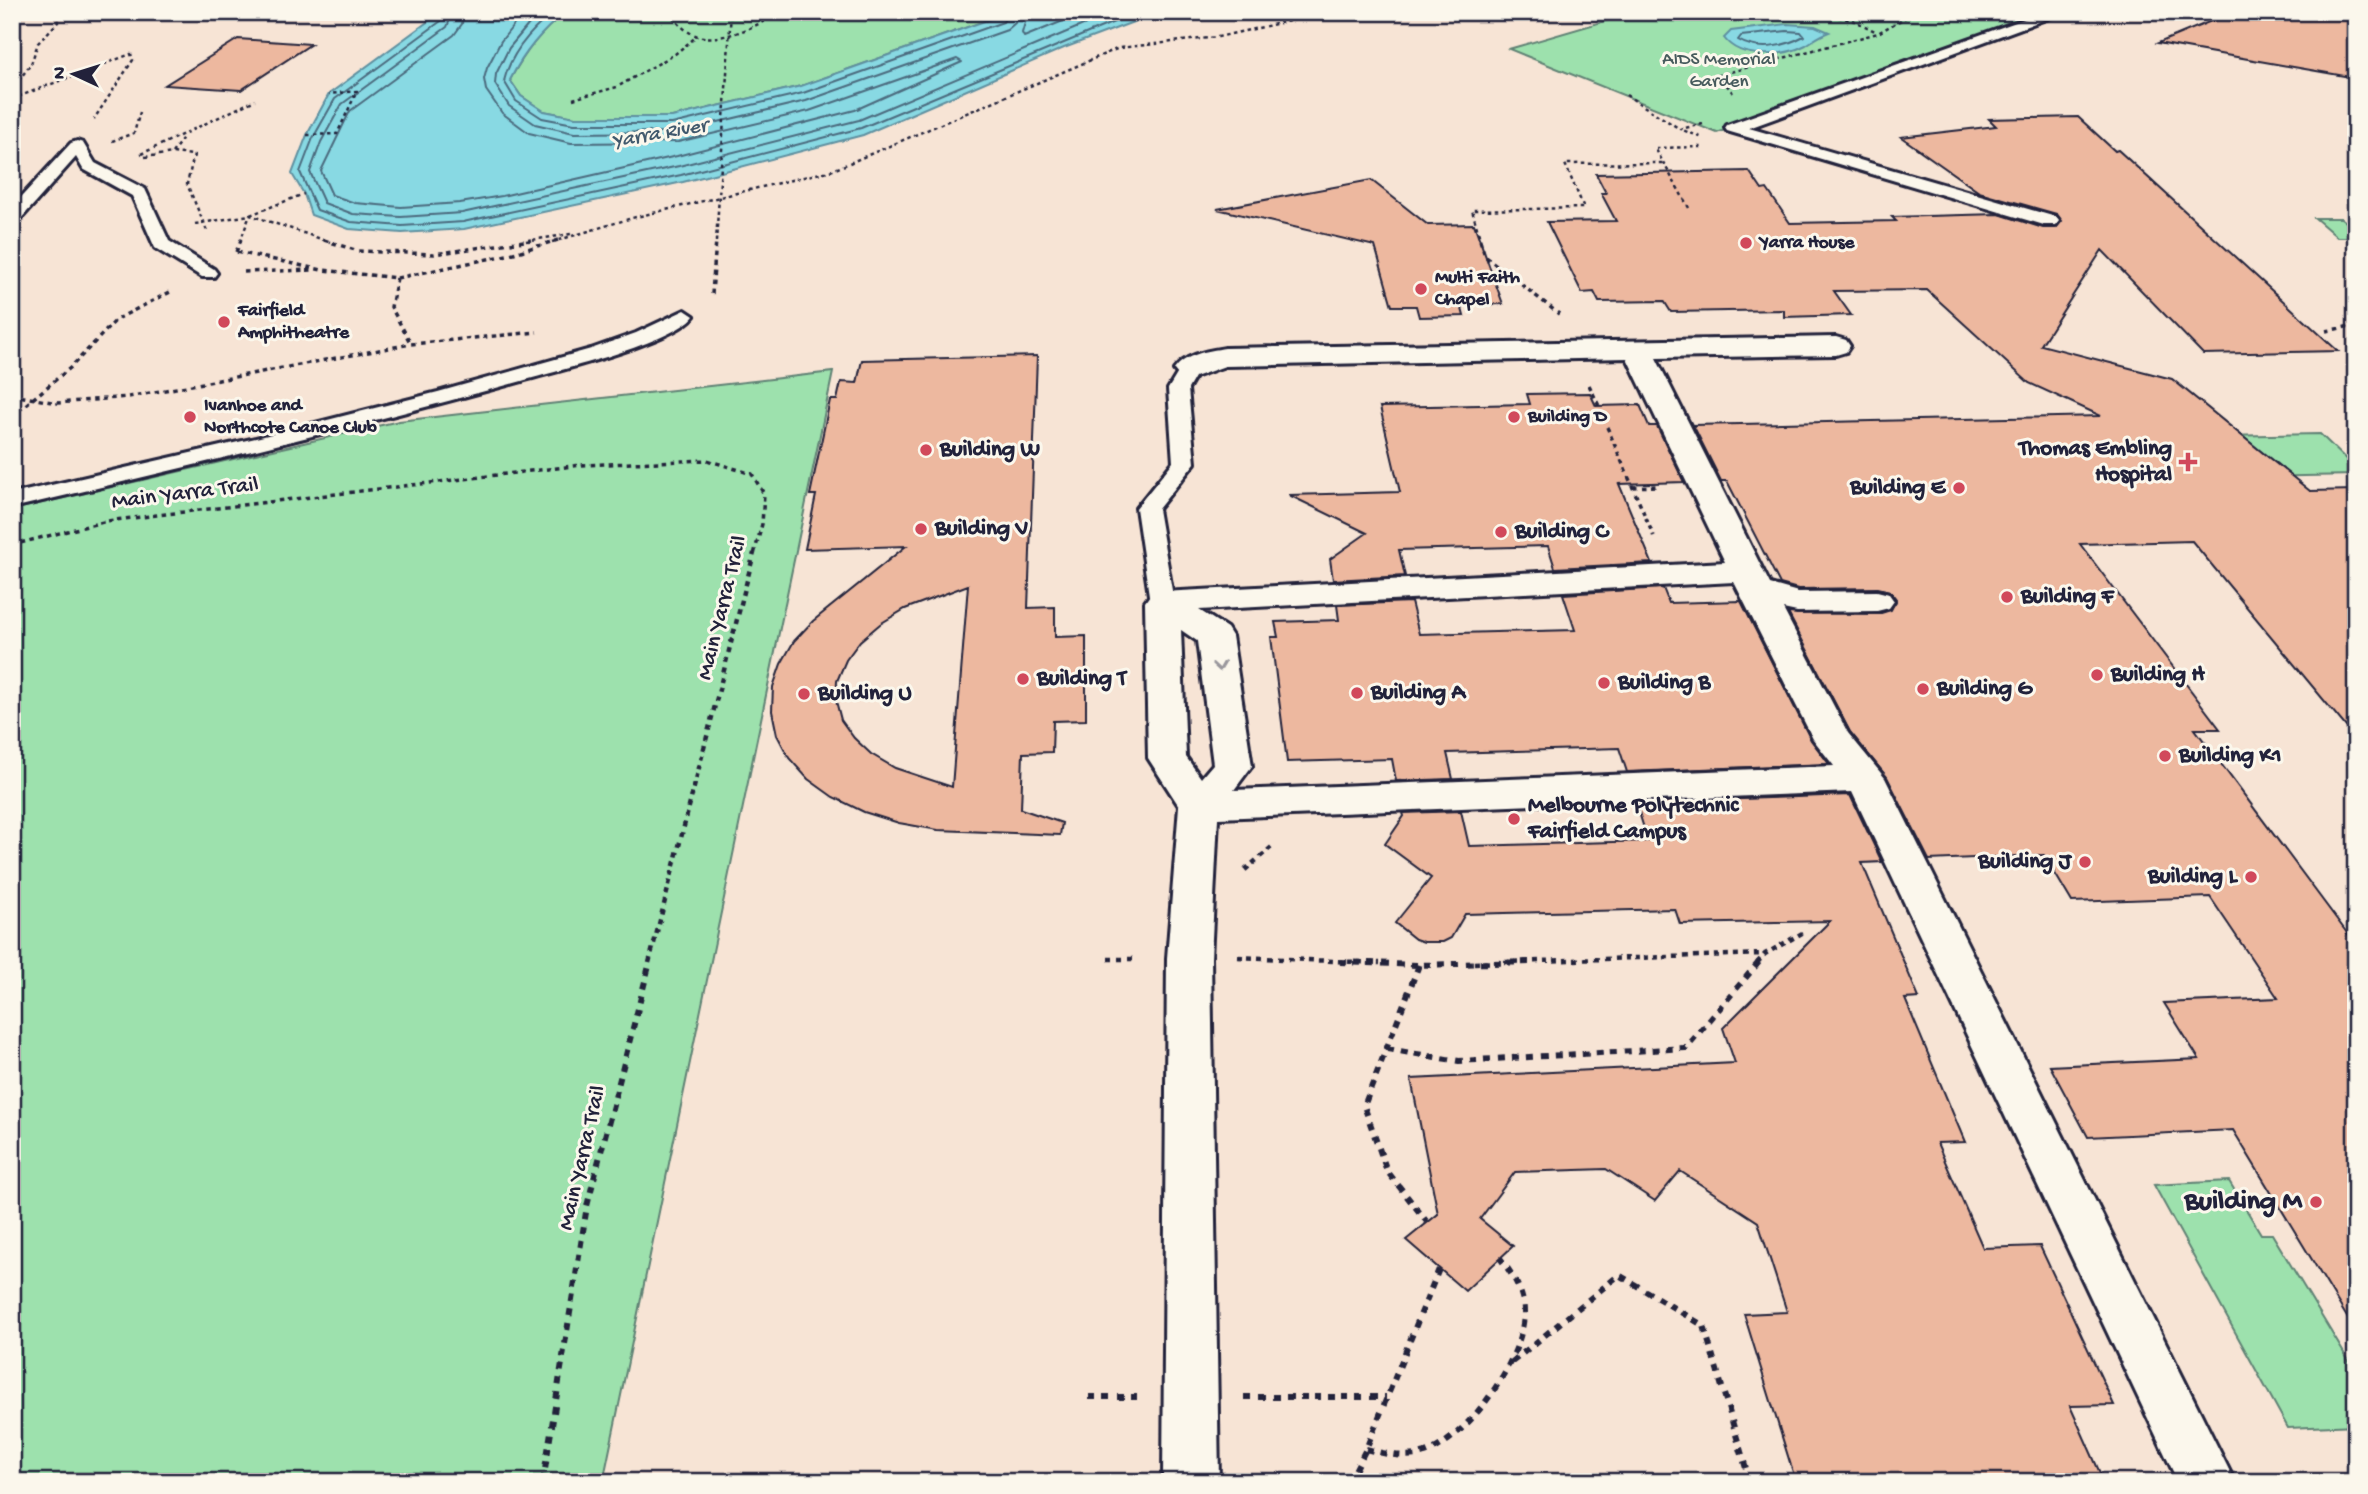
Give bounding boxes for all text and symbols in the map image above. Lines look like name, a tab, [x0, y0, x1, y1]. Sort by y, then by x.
north arrow	[38, 38, 108, 108]
park label: AIDS Memorial Garden	[1662, 49, 1776, 94]
text: N	[49, 66, 72, 80]
water label: Yarra River	[611, 114, 714, 156]
place label: Yarra House	[1758, 232, 1855, 255]
marker: Yarra House	[1738, 235, 1754, 251]
place label: Multi Faith Chapel	[1434, 267, 1521, 312]
marker: Multi Faith Chapel	[1413, 281, 1429, 297]
place label: Fairfield Amphitheatre	[237, 300, 350, 345]
marker: Fairfield Amphitheatre	[216, 314, 232, 330]
place label: Ivanhoe and Northcote Canoe Club	[204, 395, 377, 440]
place label: Building D	[1527, 406, 1608, 429]
marker: Ivanhoe and Northcote Canoe Club	[182, 409, 198, 425]
marker: Building D	[1506, 409, 1522, 425]
place label: Thomas Embling Hospital	[2017, 436, 2172, 489]
place label: Building W	[939, 437, 1041, 464]
marker: Building W	[918, 442, 934, 458]
marker: Thomas Embling Hospital	[2178, 452, 2198, 472]
street label: Main Yarra Trail	[110, 472, 260, 516]
place label: Building E	[1849, 475, 1947, 502]
marker: Building E	[1951, 480, 1967, 496]
place label: Building V	[934, 516, 1029, 543]
place label: Building C	[1514, 519, 1611, 546]
marker: Building V	[913, 521, 929, 537]
marker: Building C	[1493, 524, 1509, 540]
street label: Main Yarra Trail	[692, 533, 754, 683]
place label: Building F	[2020, 584, 2116, 611]
marker: Building F	[1999, 589, 2015, 605]
one-way arrow	[1211, 661, 1226, 672]
place label: Building H	[2110, 662, 2206, 689]
place label: Building T	[1036, 666, 1129, 693]
marker: Building H	[2089, 667, 2105, 683]
place label: Building B	[1617, 670, 1712, 697]
marker: Building T	[1015, 671, 1031, 687]
marker: Building B	[1596, 675, 1612, 691]
place label: Building G	[1936, 676, 2034, 703]
place label: Building A	[1370, 680, 1467, 707]
place label: Building U	[817, 681, 912, 708]
marker: Building G	[1915, 681, 1931, 697]
marker: Building A	[1349, 685, 1365, 701]
marker: Building U	[796, 686, 812, 702]
place label: Building K1	[2178, 743, 2281, 770]
marker: Building K1	[2157, 748, 2173, 764]
place label: Melbourne Polytechnic Fairfield Campus	[1527, 793, 1740, 846]
marker: Melbourne Polytechnic Fairfield Campus	[1506, 811, 1522, 827]
place label: Building J	[1977, 849, 2073, 876]
marker: Building J	[2077, 854, 2093, 870]
place label: Building L	[2147, 864, 2239, 891]
marker: Building L	[2243, 869, 2259, 885]
street label: Main Yarra Trail	[553, 1083, 613, 1233]
place label: Building M	[2184, 1186, 2304, 1219]
marker: Building M	[2308, 1194, 2324, 1210]

